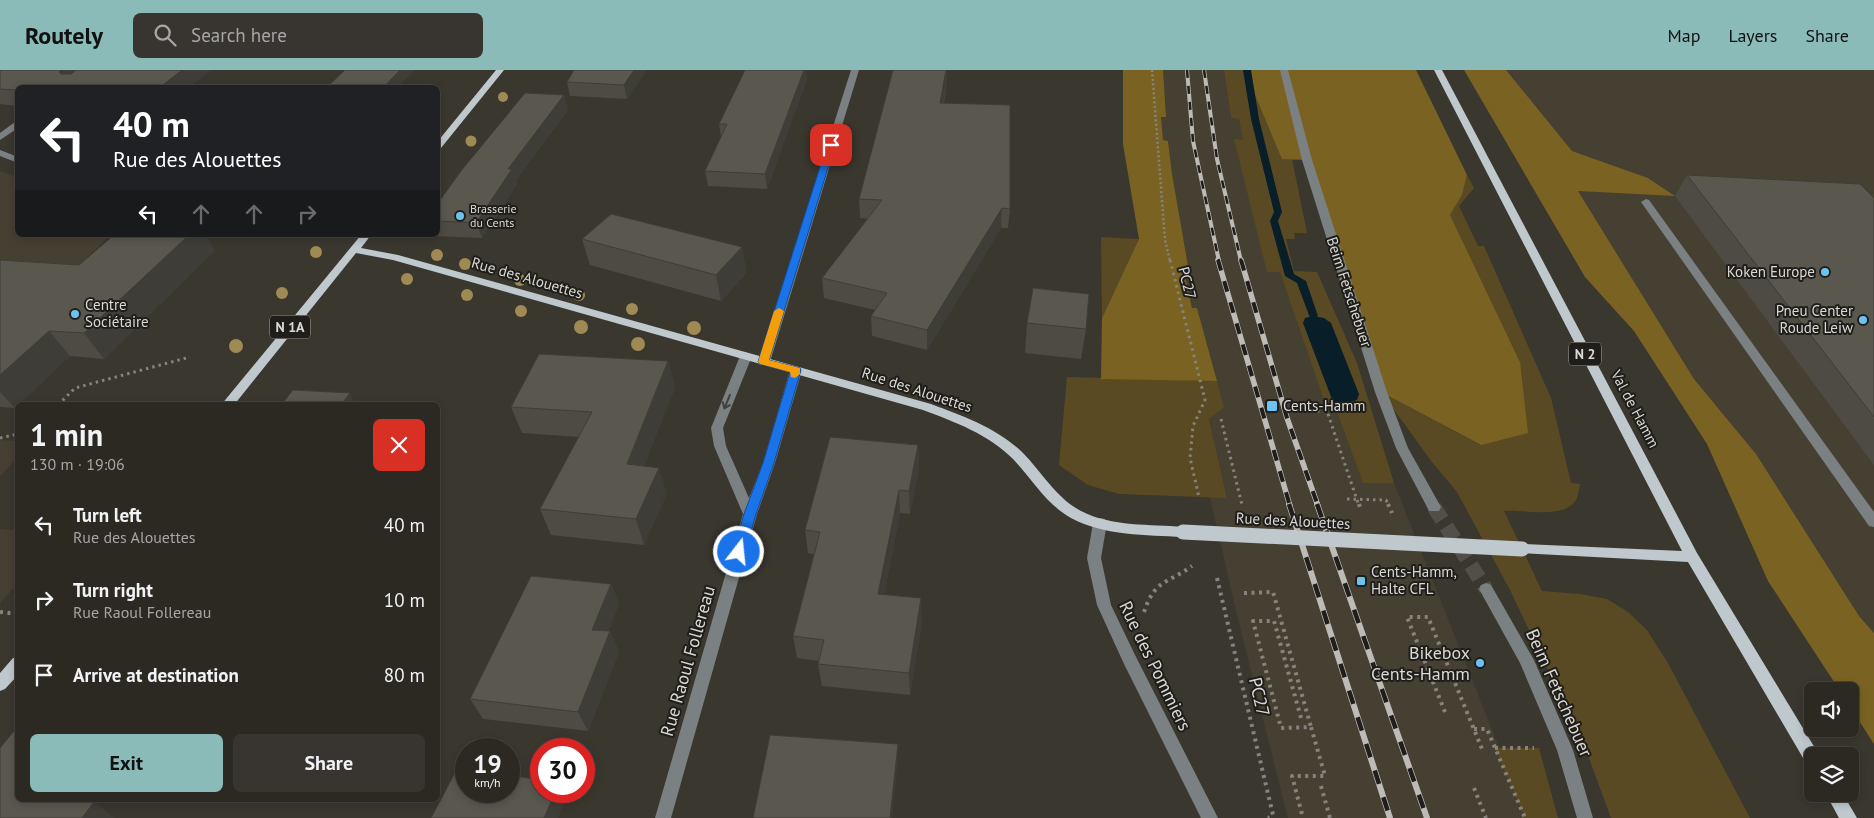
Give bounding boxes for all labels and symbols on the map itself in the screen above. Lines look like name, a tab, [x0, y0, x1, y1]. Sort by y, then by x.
pin	[810, 124, 852, 166]
place label: Brasserie du Cents	[470, 201, 517, 230]
marker: Brasserie du Cents	[454, 210, 466, 222]
street label: Beim Fetschebuer	[1323, 234, 1376, 349]
street label: Rue des Alouettes	[469, 253, 585, 302]
place label: Koken Europe	[1727, 262, 1815, 281]
street label: PC27	[1174, 265, 1201, 301]
marker: Koken Europe	[1819, 266, 1831, 278]
place label: Centre Sociétaire	[85, 295, 149, 331]
place label: Pneu Center Roude Leiw	[1776, 301, 1853, 337]
marker: Centre Sociétaire	[69, 308, 81, 320]
marker: Pneu Center Roude Leiw	[1857, 314, 1869, 326]
road number: N 1A	[270, 316, 310, 338]
road number: N 2	[1569, 342, 1601, 366]
street label: Rue des Alouettes	[860, 363, 975, 416]
street label: Val de Hamm	[1607, 366, 1664, 451]
one-way arrow	[722, 394, 732, 409]
place label: Cents-Hamm	[1283, 396, 1366, 415]
marker: Cents-Hamm	[1265, 399, 1279, 413]
street label: Rue des Alouettes	[1235, 508, 1351, 533]
position arrow	[712, 525, 764, 577]
place label: Cents-Hamm, Halte CFL	[1371, 562, 1457, 598]
marker: Cents-Hamm, Halte CFL	[1355, 575, 1367, 587]
street label: Rue Raoul Follereau	[655, 583, 720, 739]
street label: Rue des Pommiers	[1114, 597, 1197, 734]
street label: Beim Fetschebuer	[1521, 625, 1598, 760]
place label: Bikebox Cents-Hamm	[1371, 641, 1470, 685]
marker: Bikebox Cents-Hamm	[1474, 657, 1486, 669]
street label: PC27	[1244, 675, 1275, 719]
speed limit sign: 30	[530, 738, 595, 803]

